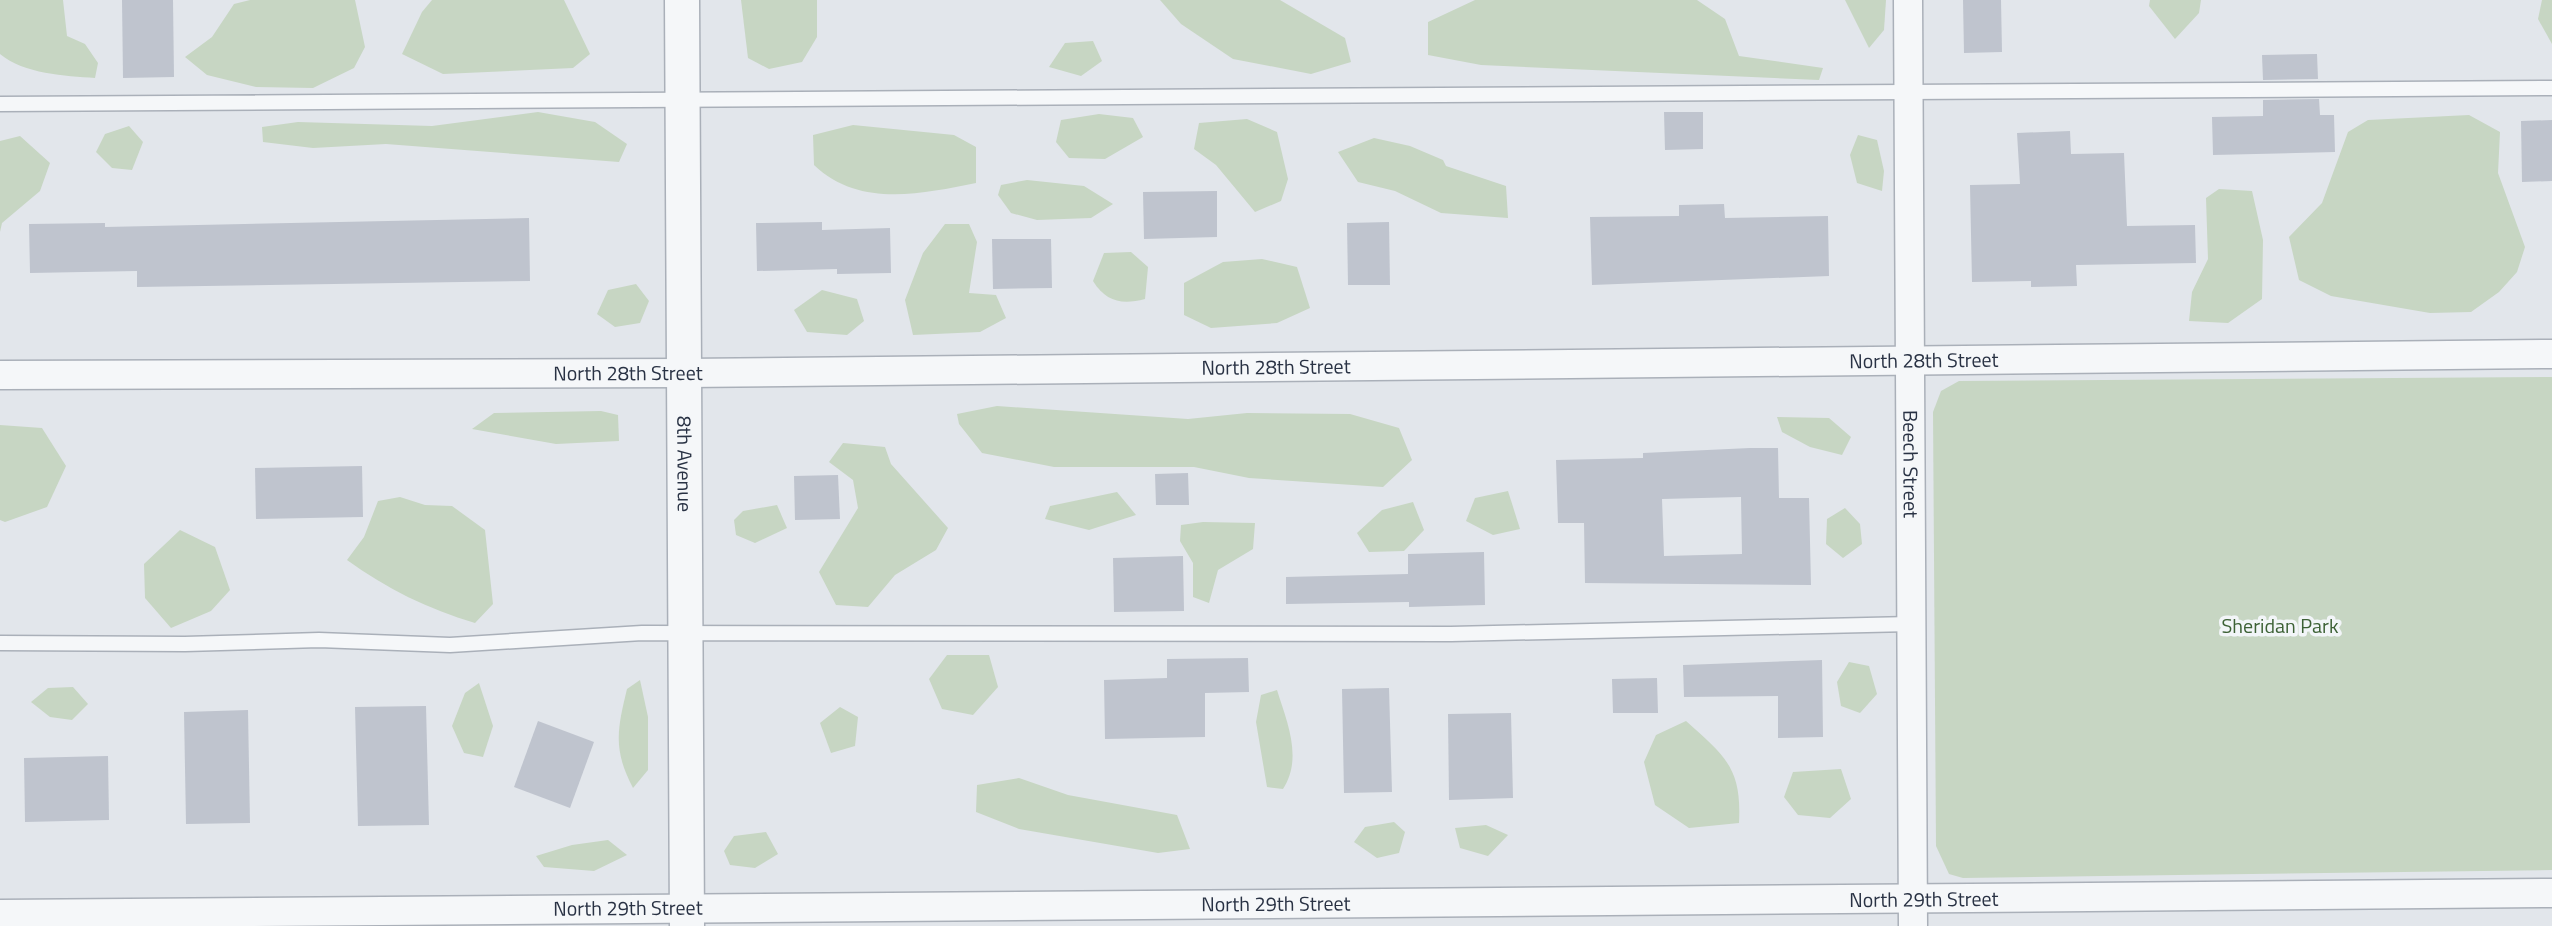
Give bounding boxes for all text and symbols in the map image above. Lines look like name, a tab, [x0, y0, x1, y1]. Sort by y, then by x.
street label: North 28th Street	[1849, 344, 1999, 376]
street label: North 28th Street	[1201, 350, 1351, 383]
street label: North 28th Street	[553, 357, 703, 388]
street label: Beech Street	[1895, 410, 1927, 518]
street label: 8th Avenue	[669, 416, 701, 512]
park label: Sheridan Park	[2222, 610, 2339, 641]
street label: North 29th Street	[1849, 883, 1999, 915]
street label: North 29th Street	[1201, 887, 1351, 919]
street label: North 29th Street	[553, 892, 703, 924]

